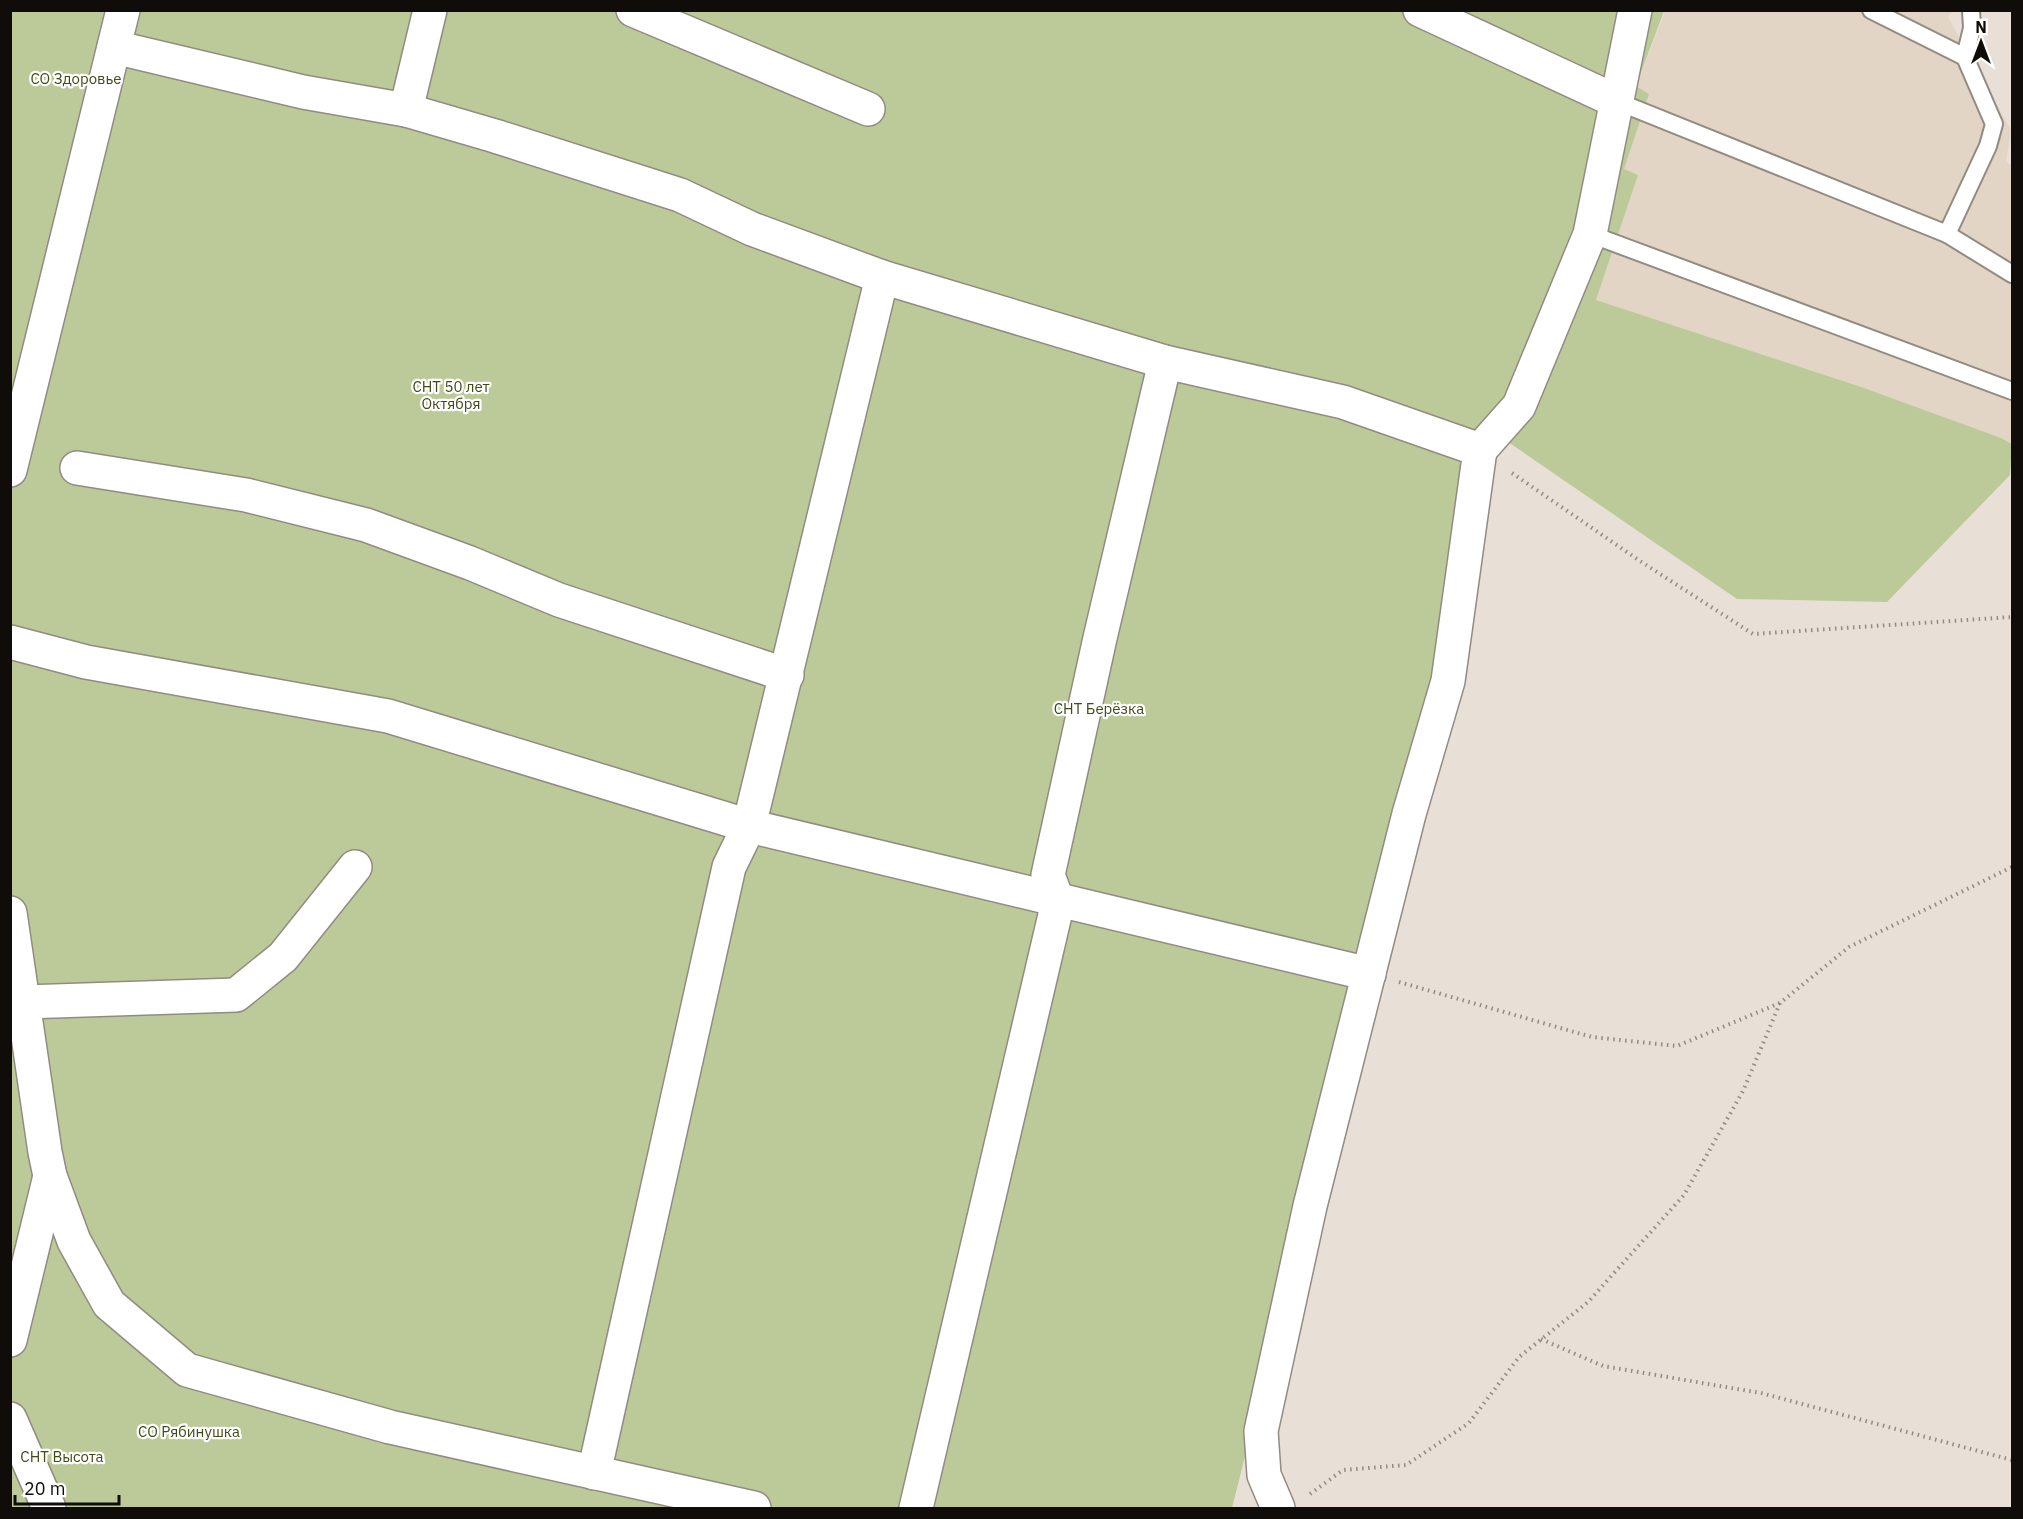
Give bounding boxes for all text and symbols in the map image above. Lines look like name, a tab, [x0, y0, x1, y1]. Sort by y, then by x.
north arrow	[1951, 12, 2011, 72]
text: N	[1975, 17, 1987, 37]
park label: СО Здоровье	[30, 69, 122, 88]
park label: СНТ 50 лет Октября	[412, 377, 490, 413]
park label: СНТ Берёзка	[1054, 699, 1144, 718]
park label: СО Рябинушка	[138, 1422, 240, 1441]
park label: СНТ Высота	[20, 1447, 104, 1466]
scale bar	[15, 1468, 118, 1506]
text: 20 m	[24, 1477, 66, 1500]

